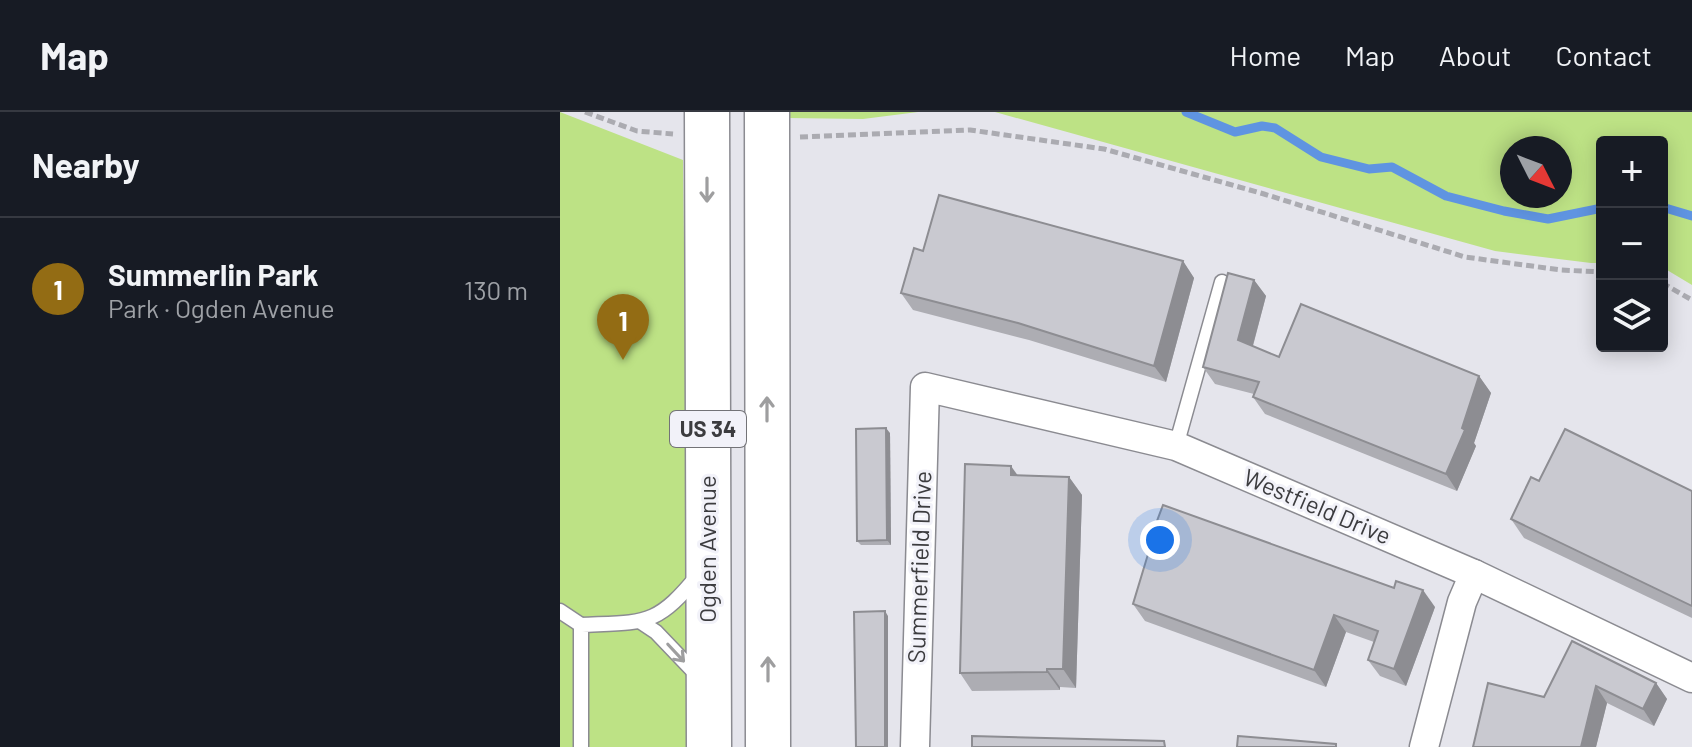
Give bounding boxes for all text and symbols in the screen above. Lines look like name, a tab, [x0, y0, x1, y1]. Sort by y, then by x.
text: Map	[40, 32, 109, 78]
text: Home	[1230, 38, 1301, 72]
text: Map	[1345, 38, 1395, 72]
text: About	[1439, 38, 1511, 72]
text: Contact	[1555, 38, 1652, 72]
north arrow	[1500, 136, 1572, 208]
map controls	[1596, 136, 1668, 352]
button: +	[1596, 136, 1668, 208]
text: Nearby	[32, 144, 140, 185]
one-way arrow	[699, 176, 715, 203]
button: −	[1596, 208, 1668, 280]
text: Summerlin Park	[108, 256, 318, 292]
text: 1	[53, 274, 63, 305]
text: 130 m	[464, 274, 528, 305]
button: layers	[1596, 280, 1668, 352]
text: Park · Ogden Avenue	[108, 292, 335, 323]
pin: 1	[597, 294, 649, 360]
one-way arrow	[759, 396, 775, 423]
road number: US 34	[670, 411, 746, 447]
street label: Westfield Drive	[1240, 462, 1396, 550]
street label: Summerfield Drive	[901, 470, 936, 664]
street label: Ogden Avenue	[692, 475, 721, 623]
your location	[1140, 520, 1180, 560]
one-way arrow	[667, 643, 686, 663]
one-way arrow	[760, 656, 776, 683]

